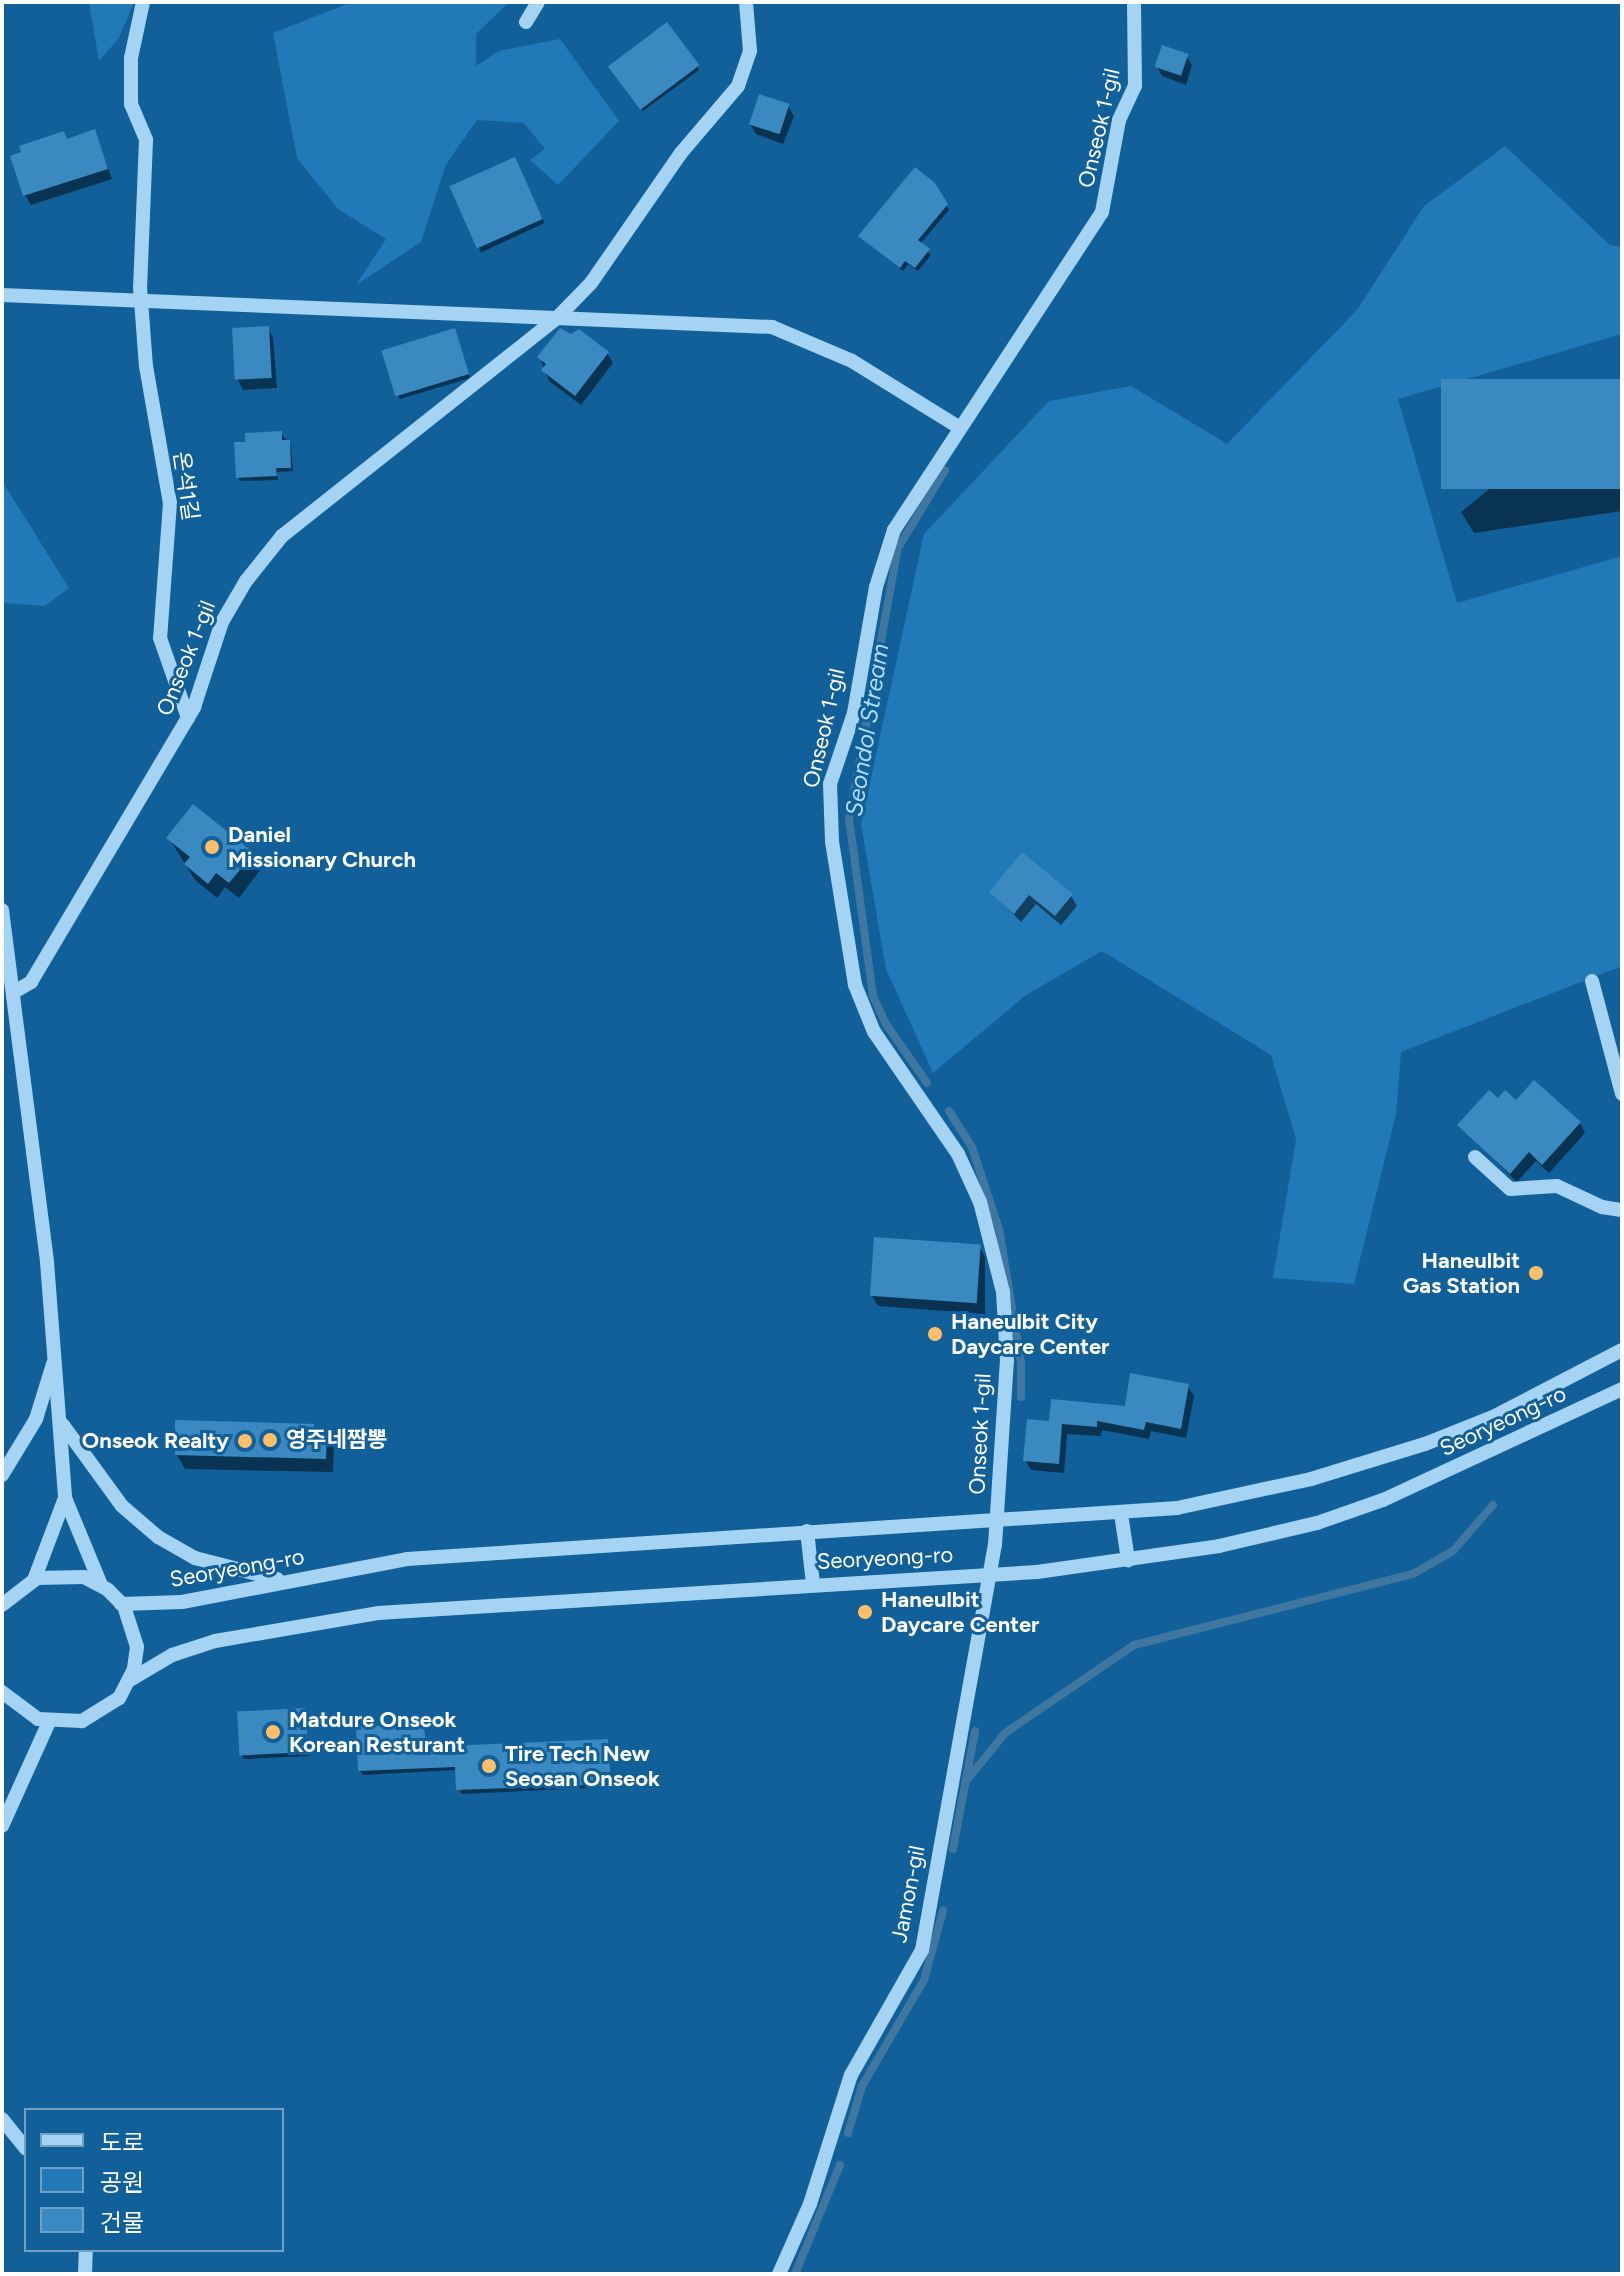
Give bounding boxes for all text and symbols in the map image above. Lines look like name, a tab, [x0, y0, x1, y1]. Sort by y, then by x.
street label: Onseok 1-gil	[1072, 66, 1126, 190]
street label: 온석1길	[168, 450, 204, 522]
street label: Onseok 1-gil	[151, 597, 221, 719]
water label: Seondol Stream	[839, 642, 895, 818]
street label: Onseok 1-gil	[797, 666, 851, 790]
place label: Daniel Missionary Church	[228, 821, 416, 872]
marker: Daniel Missionary Church	[203, 838, 221, 856]
place label: Haneulbit Gas Station	[1403, 1247, 1520, 1298]
marker: Haneulbit Gas Station	[1527, 1264, 1545, 1282]
place label: Haneulbit City Daycare Center	[951, 1308, 1109, 1360]
marker: Haneulbit City Daycare Center	[926, 1325, 944, 1343]
street label: Onseok 1-gil	[964, 1373, 996, 1495]
street label: Seoryeong-ro	[1436, 1380, 1570, 1462]
place label: 영주네짬뽕	[286, 1427, 387, 1453]
place label: Onseok Realty	[82, 1428, 229, 1454]
marker: 영주네짬뽕	[261, 1431, 279, 1449]
marker: Onseok Realty	[236, 1432, 254, 1450]
street label: Seoryeong-ro	[816, 1541, 954, 1575]
street label: Seoryeong-ro	[168, 1543, 306, 1593]
place label: Haneulbit Daycare Center	[881, 1586, 1039, 1638]
marker: Haneulbit Daycare Center	[856, 1603, 874, 1621]
place label: Matdure Onseok Korean Resturant	[289, 1706, 465, 1758]
marker: Matdure Onseok Korean Resturant	[264, 1723, 282, 1741]
place label: Tire Tech New Seosan Onseok	[505, 1740, 660, 1792]
marker: Tire Tech New Seosan Onseok	[480, 1757, 498, 1775]
street label: Jamon-gil	[886, 1843, 930, 1945]
legend	[24, 2108, 284, 2252]
text: 도로	[100, 2128, 144, 2157]
text: 공원	[100, 2168, 144, 2197]
text: 건물	[100, 2208, 144, 2237]

